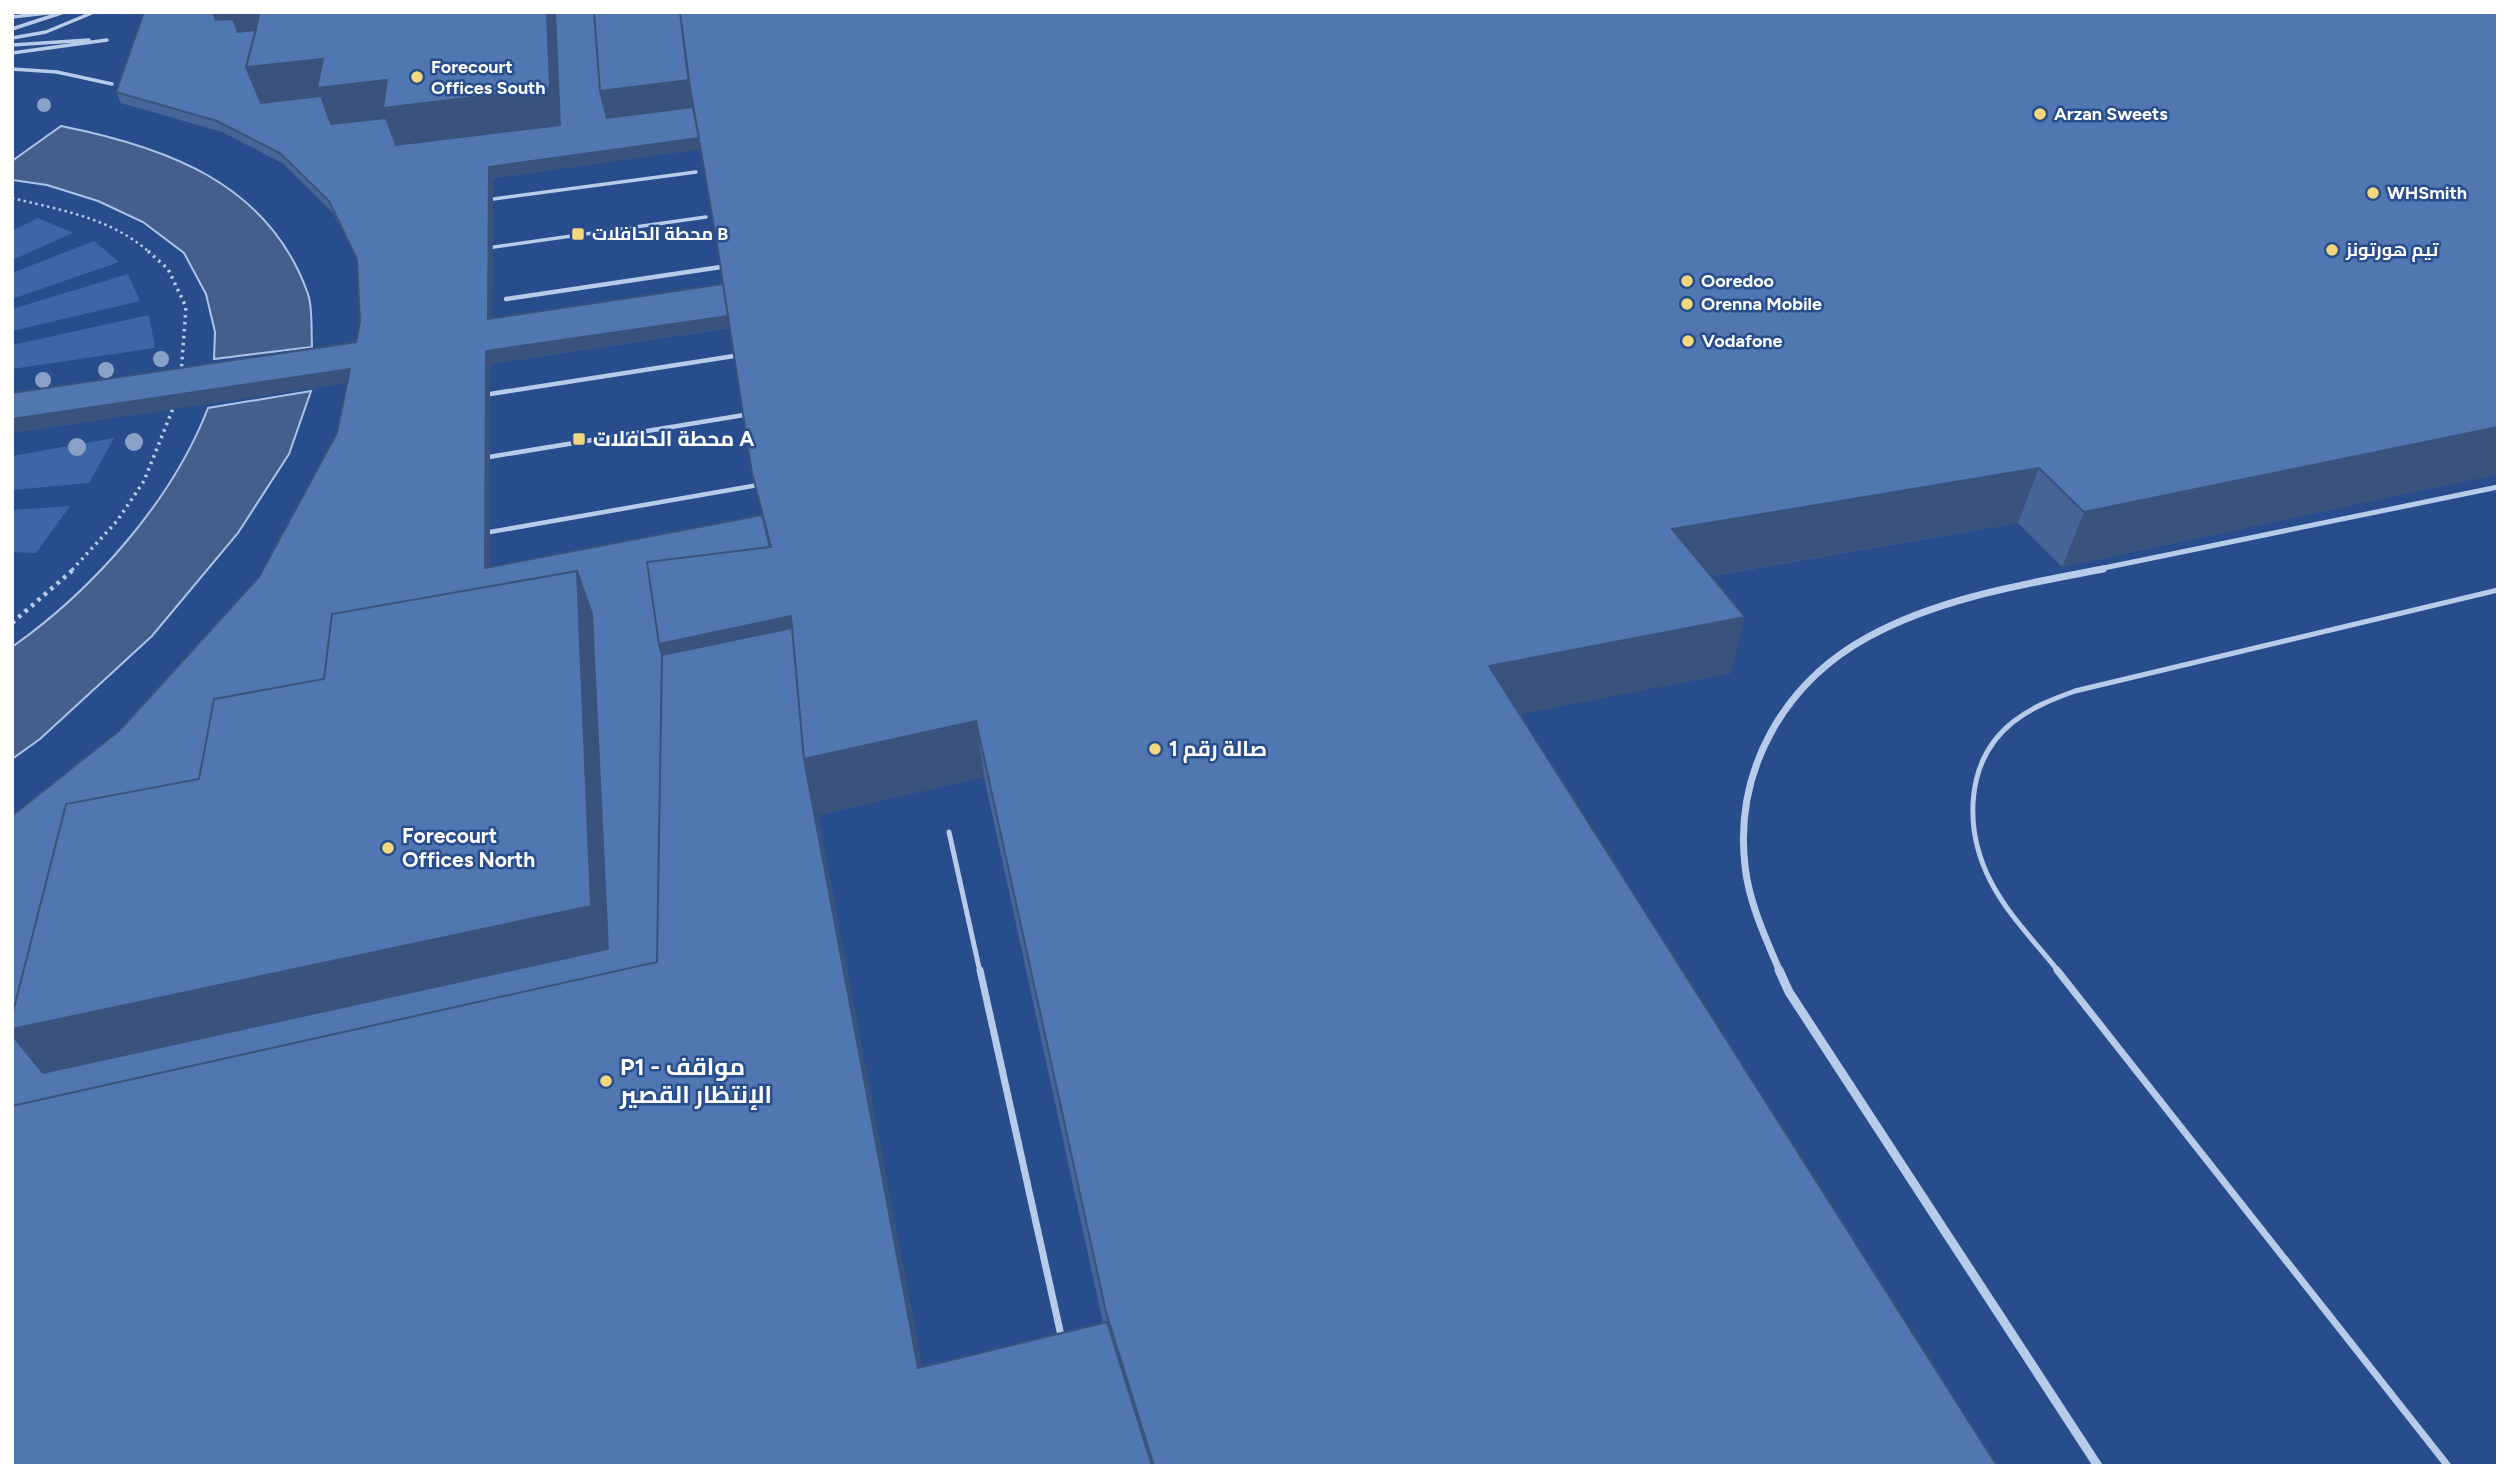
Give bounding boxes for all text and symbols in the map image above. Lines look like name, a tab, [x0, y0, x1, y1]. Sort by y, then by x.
place label: Forecourt Offices South	[431, 56, 546, 99]
marker: Forecourt Offices South	[409, 69, 425, 85]
place label: Arzan Sweets	[2054, 103, 2168, 125]
marker: Arzan Sweets	[2032, 106, 2048, 122]
place label: WHSmith	[2387, 182, 2467, 204]
marker: WHSmith	[2365, 185, 2381, 201]
place label: محطة الحافلات B	[592, 223, 728, 245]
marker: محطة الحافلات B	[570, 226, 586, 242]
place label: تيم هورتونز	[2345, 239, 2439, 262]
marker: تيم هورتونز	[2324, 242, 2340, 258]
place label: Ooredoo	[1701, 270, 1774, 292]
marker: Ooredoo	[1679, 273, 1695, 289]
place label: Orenna Mobile	[1701, 293, 1822, 315]
marker: Orenna Mobile	[1679, 296, 1695, 312]
place label: Vodafone	[1702, 330, 1783, 352]
marker: Vodafone	[1680, 333, 1696, 349]
place label: محطة الحافلات A	[593, 426, 754, 451]
marker: محطة الحافلات A	[571, 431, 587, 447]
place label: صالة رقم 1	[1169, 736, 1267, 763]
marker: صالة رقم 1	[1147, 741, 1163, 757]
place label: Forecourt Offices North	[402, 823, 535, 872]
marker: Forecourt Offices North	[380, 840, 396, 856]
place label: P1 - مواقف الإنتظار القصير	[619, 1052, 772, 1110]
marker: P1 - مواقف الإنتظار القصير	[598, 1073, 614, 1089]

